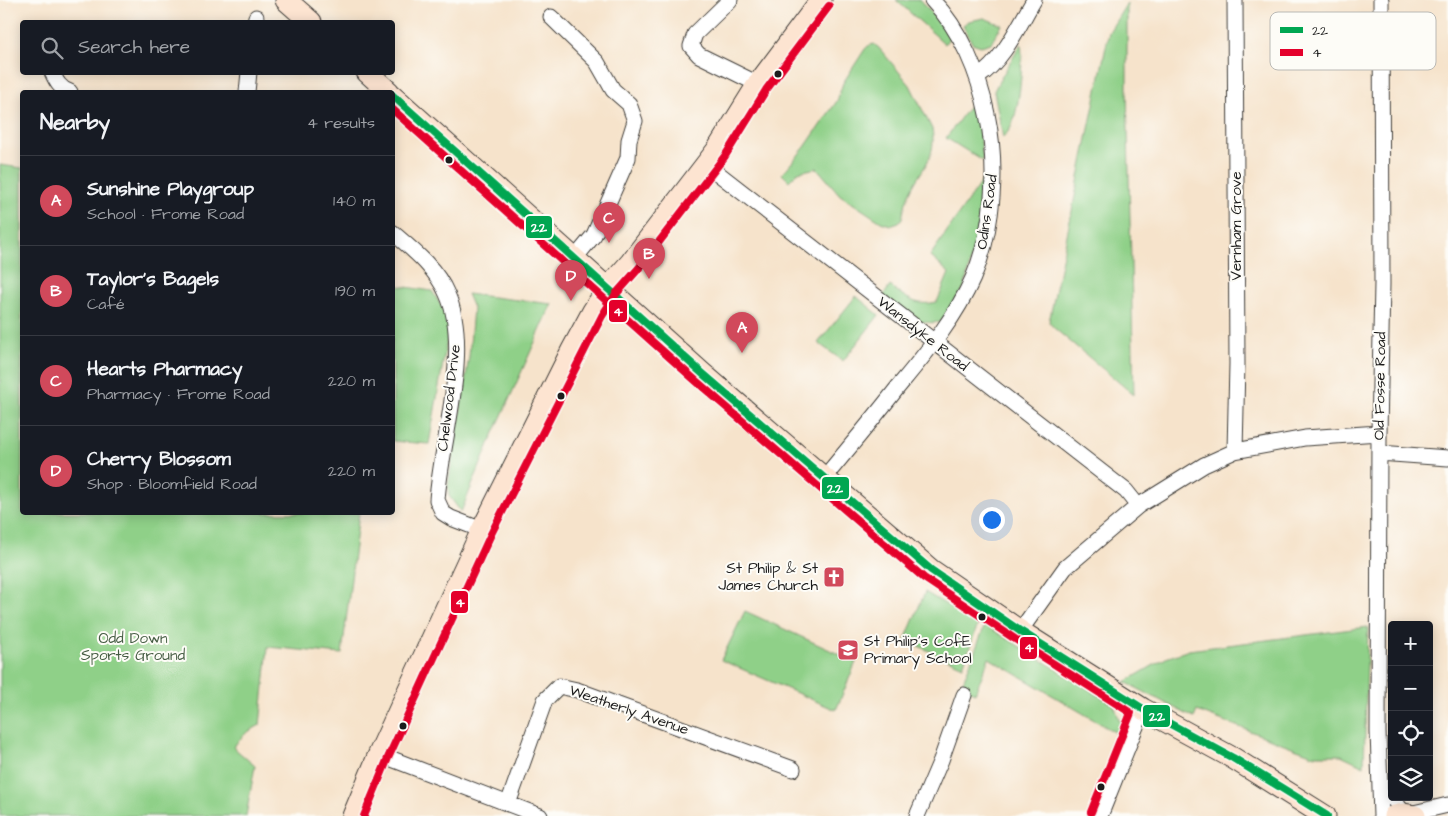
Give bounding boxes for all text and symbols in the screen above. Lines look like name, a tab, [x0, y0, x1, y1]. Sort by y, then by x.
legend	[1270, 12, 1436, 70]
search box	[20, 20, 395, 75]
text: 22	[1312, 21, 1328, 41]
icon: search	[38, 34, 66, 62]
text: Search here	[78, 34, 190, 61]
text: 4	[1312, 43, 1322, 63]
unlabelled marker	[773, 69, 783, 79]
text: Nearby	[40, 108, 110, 137]
text: 4 results	[307, 112, 375, 134]
unlabelled marker	[444, 155, 454, 165]
street label: Vernham Grove	[1226, 171, 1247, 281]
street label: Odins Road	[971, 173, 1003, 251]
text: Sunshine Playgroup	[87, 176, 254, 203]
text: A	[51, 190, 61, 212]
text: 140 m	[333, 190, 375, 212]
pin: C	[593, 202, 625, 243]
text: School · Frome Road	[87, 203, 244, 225]
line badge: 22	[525, 215, 553, 239]
text: 22	[530, 218, 548, 238]
pin: B	[633, 238, 665, 279]
pin: D	[555, 260, 587, 301]
text: Taylor’s Bagels	[87, 266, 219, 293]
text: B	[50, 280, 62, 302]
text: 190 m	[335, 280, 375, 302]
street label: Wansdyke Road	[872, 292, 973, 377]
text: Café	[87, 293, 125, 315]
line badge: 4	[608, 299, 628, 323]
text: 4	[613, 302, 623, 322]
pin: A	[726, 312, 758, 353]
street label: Old Fosse Road	[1369, 331, 1391, 440]
street label: Chelwood Drive	[432, 343, 466, 453]
text: Hearts Pharmacy	[87, 356, 242, 383]
text: C	[50, 370, 62, 392]
text: 220 m	[328, 370, 375, 392]
text: Pharmacy · Frome Road	[87, 383, 270, 405]
unlabelled marker	[556, 391, 566, 401]
text: Cherry Blossom	[87, 446, 231, 473]
text: D	[51, 460, 61, 482]
text: 220 m	[328, 460, 375, 482]
text: Shop · Bloomfield Road	[87, 473, 257, 495]
line badge: 22	[821, 476, 850, 500]
text: 22	[826, 479, 844, 499]
your location	[979, 507, 1005, 533]
place label: St Philip & St James Church	[718, 558, 819, 596]
church icon: St Philip & St James Church	[822, 565, 846, 589]
line badge: 4	[450, 590, 469, 614]
text: 4	[455, 593, 465, 613]
unlabelled marker	[977, 612, 987, 622]
map controls	[1388, 621, 1433, 801]
button: +	[1388, 621, 1433, 666]
park label: Odd Down Sports Ground	[81, 628, 185, 666]
place label: St Philip's CofE Primary School	[864, 631, 972, 670]
line badge: 4	[1019, 636, 1038, 660]
school or university icon: St Philip's CofE Primary School	[836, 638, 860, 662]
text: 4	[1024, 638, 1034, 658]
button: −	[1388, 666, 1433, 711]
street label: Weatherly Avenue	[566, 680, 692, 741]
line badge: 22	[1142, 704, 1171, 728]
text: 22	[1148, 707, 1166, 727]
button: locate	[1388, 711, 1433, 756]
unlabelled marker	[398, 721, 408, 731]
button: layers	[1388, 756, 1433, 801]
unlabelled marker	[1096, 782, 1106, 792]

